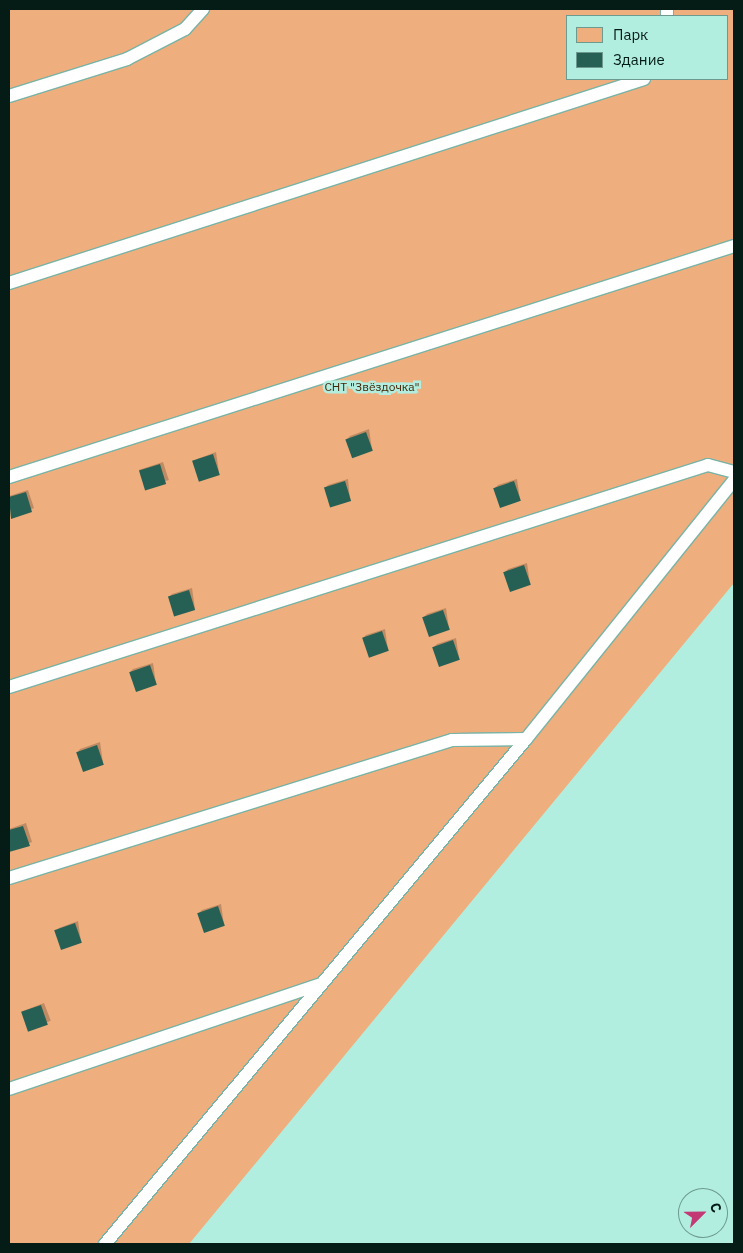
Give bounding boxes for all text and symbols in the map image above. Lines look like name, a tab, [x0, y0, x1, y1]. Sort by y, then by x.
legend	[566, 15, 728, 80]
text: Парк	[613, 25, 648, 44]
text: Здание	[613, 50, 665, 69]
park label: СНТ "Звёздочка"	[324, 380, 420, 394]
north arrow	[678, 1188, 728, 1238]
text: С	[706, 1200, 726, 1215]

